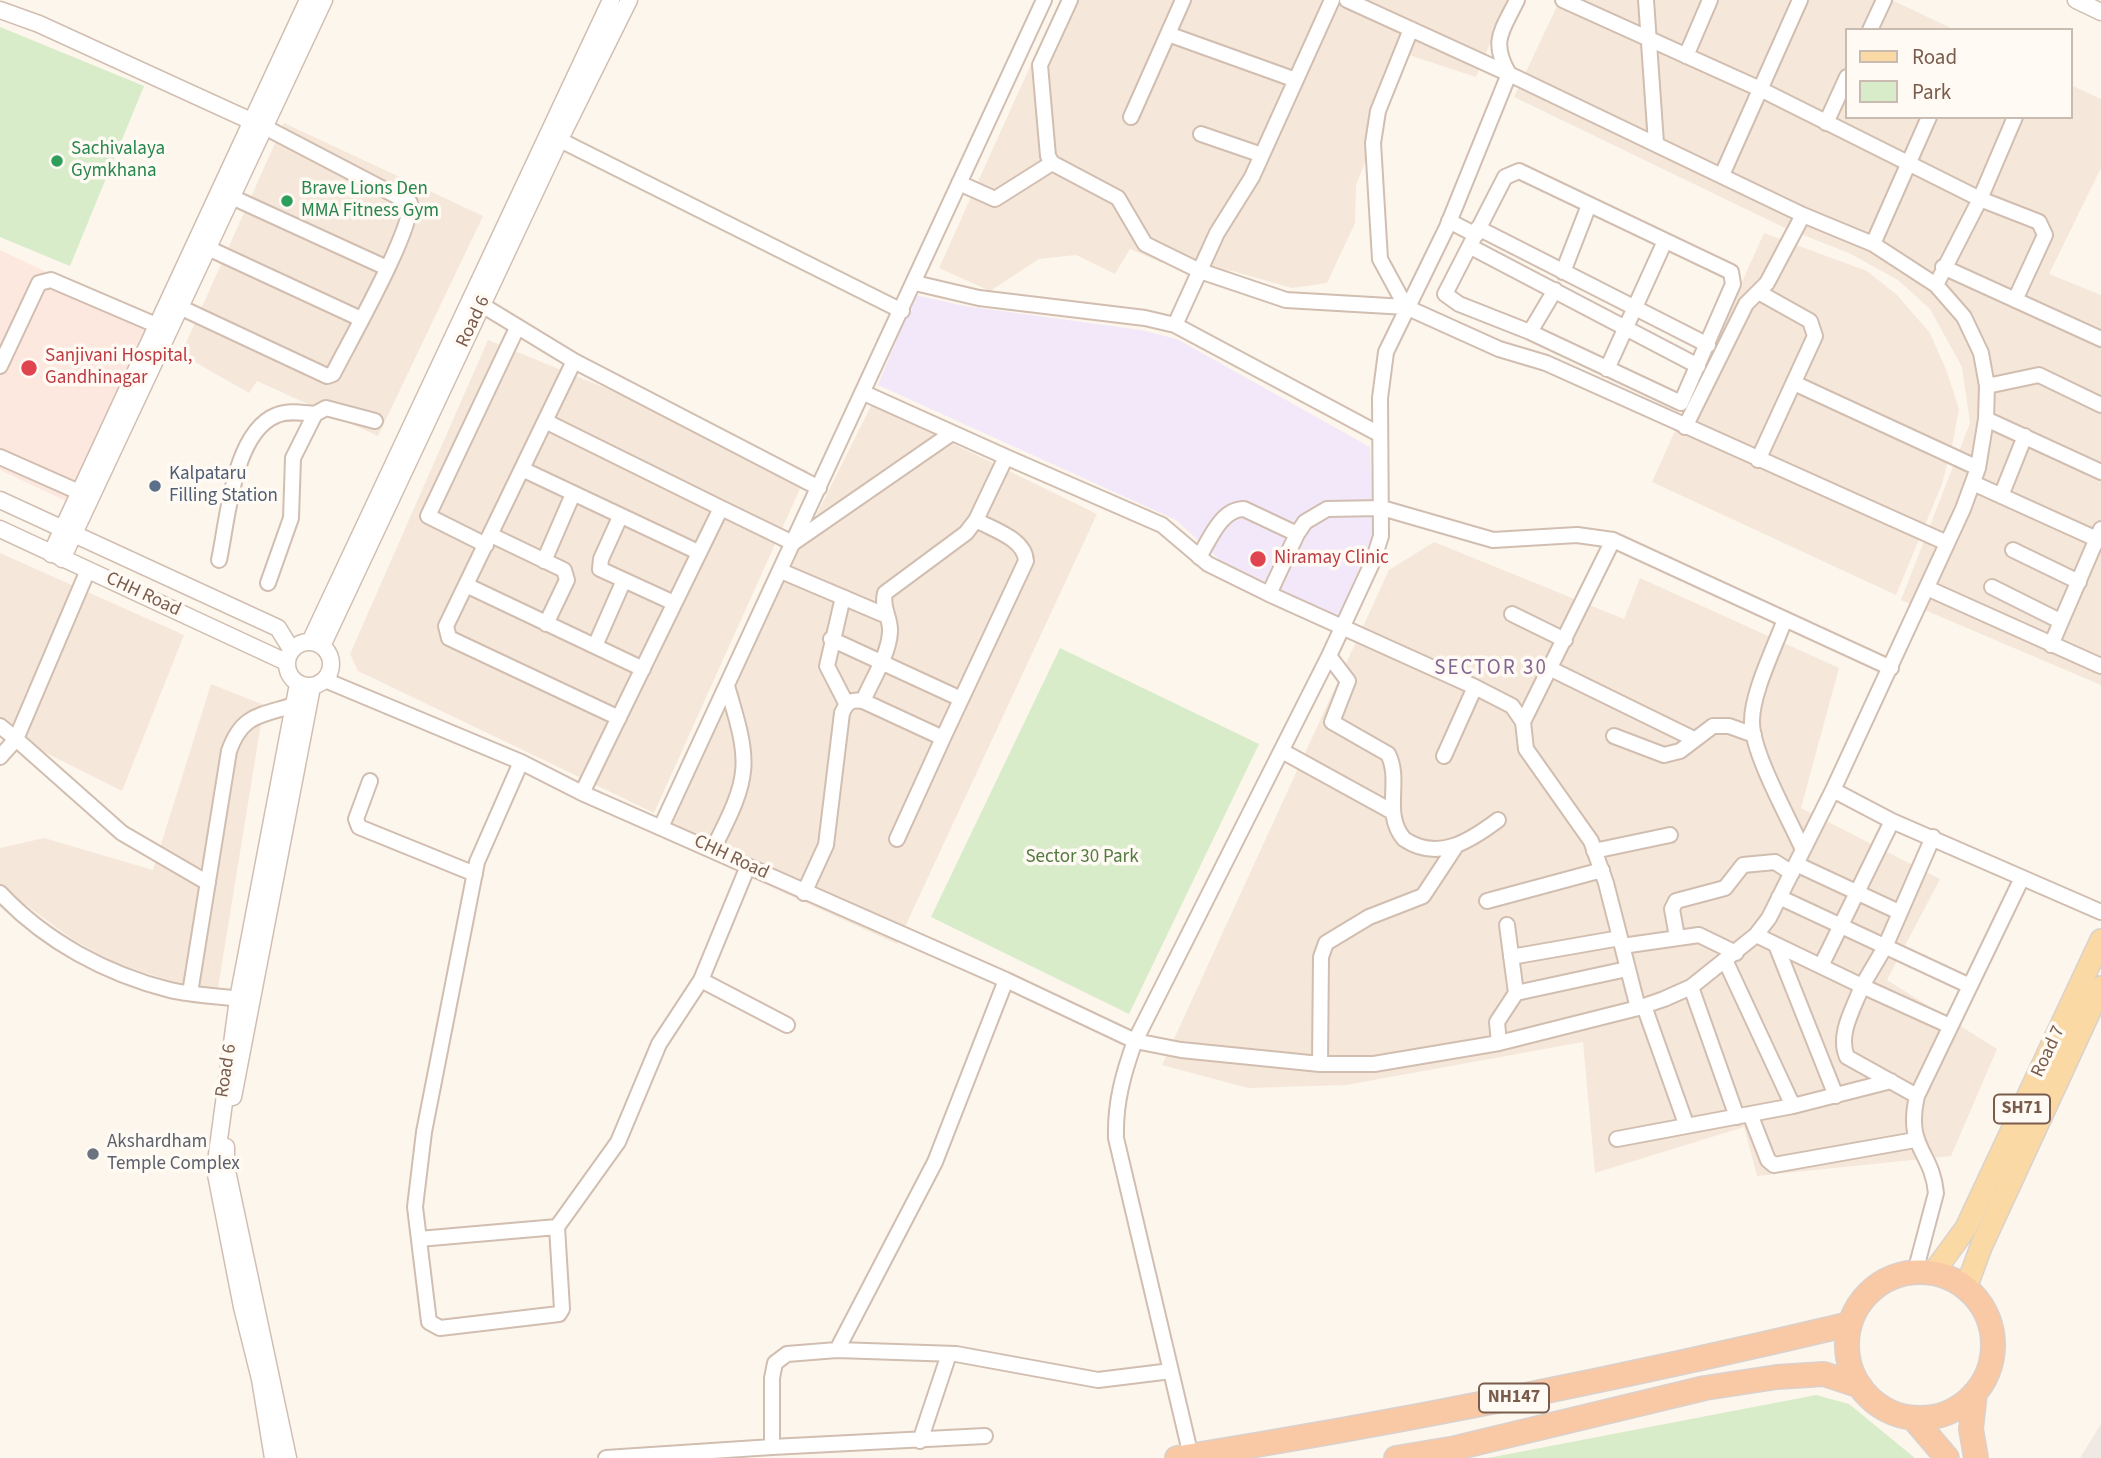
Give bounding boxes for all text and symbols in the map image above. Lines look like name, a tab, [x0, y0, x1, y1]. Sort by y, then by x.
legend	[1846, 28, 2073, 119]
text: Road	[1912, 42, 1957, 72]
text: Park	[1912, 77, 1951, 107]
place label: Sachivalaya Gymkhana	[71, 139, 165, 183]
marker: Sachivalaya Gymkhana	[49, 153, 65, 169]
place label: Brave Lions Den MMA Fitness Gym	[301, 179, 439, 223]
marker: Brave Lions Den MMA Fitness Gym	[279, 193, 295, 209]
street label: Road 6	[452, 293, 496, 351]
place label: Sanjivani Hospital, Gandhinagar	[45, 346, 192, 390]
marker: Sanjivani Hospital, Gandhinagar	[19, 358, 39, 378]
place label: Kalpataru Filling Station	[169, 464, 278, 508]
marker: Kalpataru Filling Station	[147, 478, 163, 494]
place label: Niramay Clinic	[1274, 548, 1389, 570]
marker: Niramay Clinic	[1248, 549, 1268, 569]
street label: CHH Road	[102, 568, 184, 622]
district label: SECTOR 30	[1435, 656, 1547, 682]
street label: CHH Road	[690, 831, 772, 885]
park label: Sector 30 Park	[1025, 847, 1139, 869]
street label: Road 7	[2027, 1023, 2071, 1081]
street label: Road 6	[212, 1043, 242, 1099]
road number: SH71	[1994, 1094, 2050, 1124]
place label: Akshardham Temple Complex	[107, 1132, 240, 1176]
marker: Akshardham Temple Complex	[85, 1146, 101, 1162]
road number: NH147	[1479, 1384, 1549, 1413]

